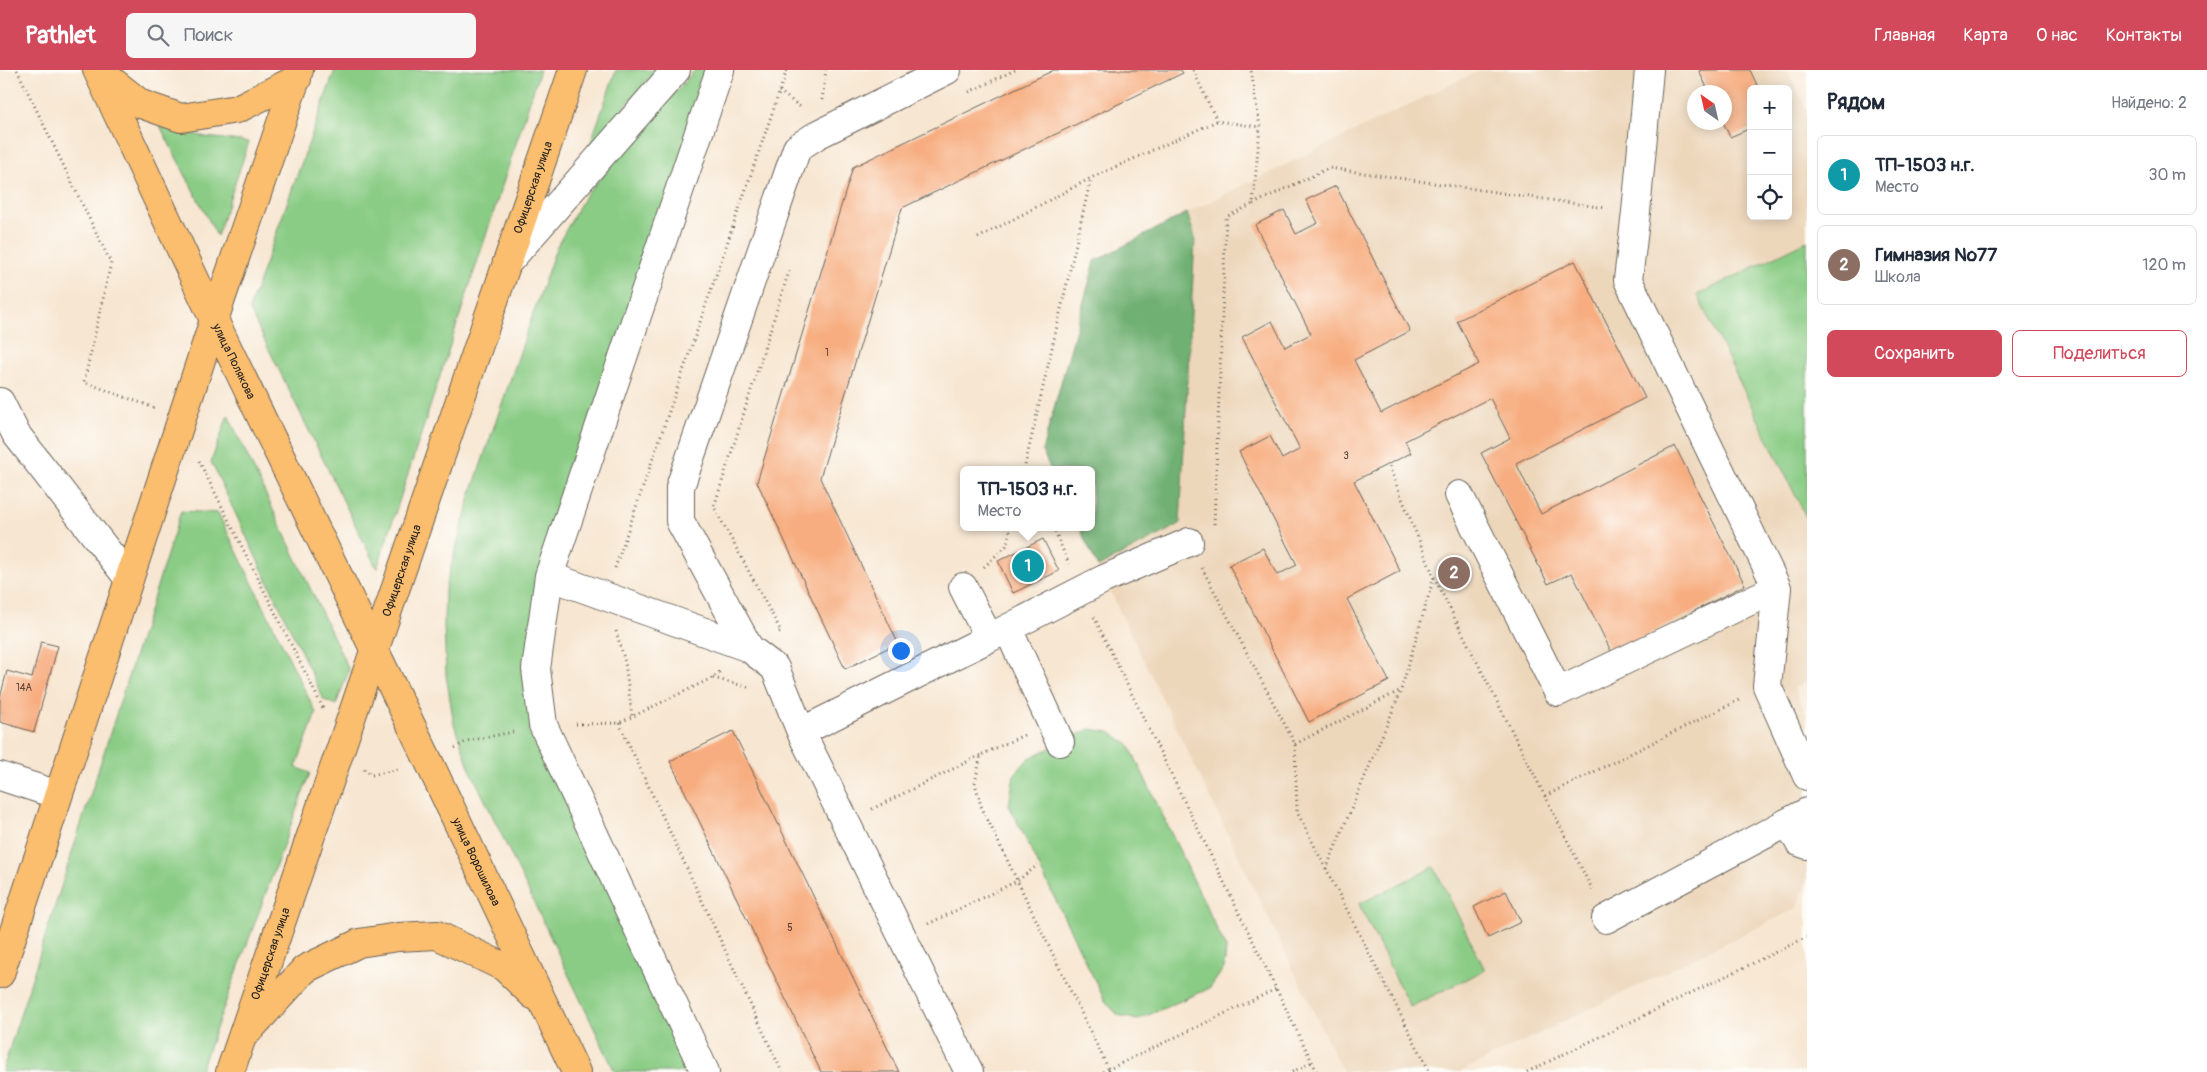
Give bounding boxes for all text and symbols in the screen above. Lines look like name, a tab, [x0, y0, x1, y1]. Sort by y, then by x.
search box	[126, 13, 476, 58]
text: Pathlet	[25, 21, 96, 50]
icon: search	[144, 21, 172, 49]
text: Поиск	[184, 23, 233, 47]
text: Главная	[1874, 24, 1935, 47]
text: Карта	[1963, 24, 2008, 47]
text: О нас	[2036, 24, 2078, 47]
text: Контакты	[2106, 24, 2182, 47]
north arrow	[1687, 85, 1732, 130]
map controls	[1747, 85, 1792, 220]
button: +	[1747, 85, 1792, 130]
text: Рядом	[1827, 89, 1885, 116]
text: Найдено: 2	[2111, 93, 2187, 113]
button: −	[1747, 130, 1792, 175]
street label: Офицерская улица	[510, 139, 556, 236]
text: ТП-1503 н.г.	[1875, 153, 1975, 177]
text: 1	[1841, 165, 1847, 185]
text: 30 m	[2148, 165, 2186, 185]
button: locate	[1747, 175, 1792, 220]
text: Место	[1875, 177, 1919, 197]
text: Гимназия №77	[1875, 243, 1997, 267]
text: 2	[1840, 255, 1848, 275]
text: 120 m	[2142, 255, 2186, 275]
text: Школа	[1875, 267, 1921, 287]
street label: улица Полякова	[209, 320, 259, 402]
button: Сохранить	[1827, 330, 2002, 377]
button: Поделиться	[2012, 330, 2187, 377]
house number: 1	[825, 347, 829, 359]
house number: 3	[1343, 450, 1349, 462]
popup	[960, 466, 1095, 531]
text: ТП-1503 н.г.	[978, 477, 1077, 501]
text: Место	[978, 501, 1021, 521]
street label: Офицерская улица	[379, 522, 425, 619]
pin: 1	[1012, 547, 1044, 585]
pin: 2	[1438, 554, 1470, 592]
your location	[888, 638, 914, 664]
house number: 14А	[16, 682, 33, 694]
street label: улица Ворошилова	[449, 814, 504, 909]
street label: Офицерская улица	[248, 905, 293, 1002]
house number: 5	[787, 922, 793, 934]

